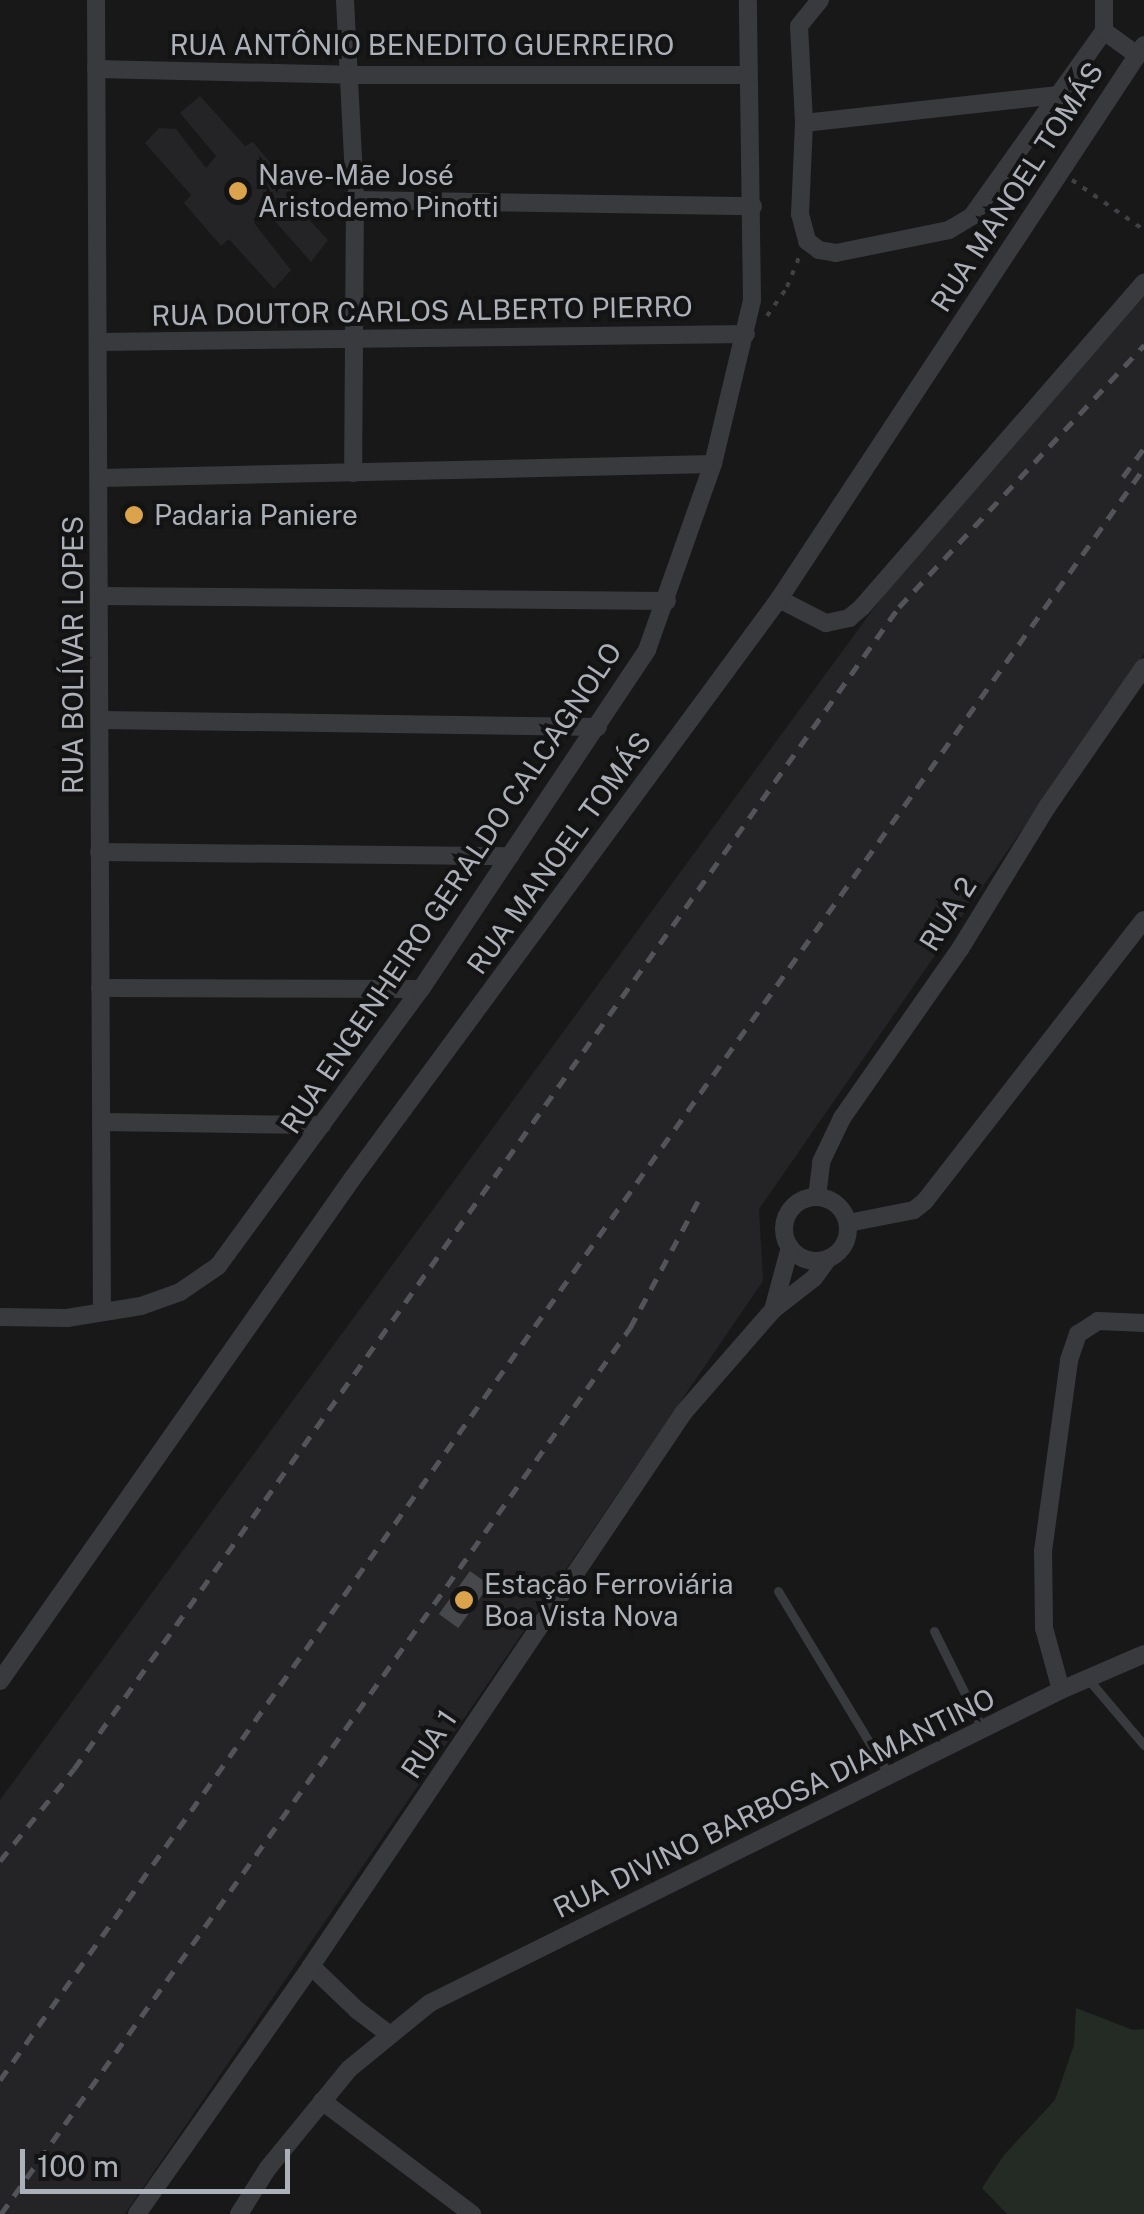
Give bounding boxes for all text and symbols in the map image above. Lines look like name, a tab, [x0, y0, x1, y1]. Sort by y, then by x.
street label: RUA ANTÔNIO BENEDITO GUERREIRO	[170, 28, 674, 62]
street label: RUA MANOEL TOMÁS	[924, 56, 1110, 318]
place label: Nave-Mãe José Aristodemo Pinotti	[258, 158, 499, 224]
marker: Nave-Mãe José Aristodemo Pinotti	[227, 180, 249, 202]
street label: RUA DOUTOR CARLOS ALBERTO PIERRO	[151, 289, 693, 333]
place label: Padaria Paniere	[154, 498, 358, 532]
marker: Padaria Paniere	[123, 504, 145, 526]
street label: RUA BOLÍVAR LOPES	[56, 516, 90, 794]
street label: RUA ENGENHEIRO GERALDO CALCAGNOLO	[274, 636, 628, 1140]
street label: RUA MANOEL TOMÁS	[460, 726, 658, 980]
street label: RUA 2	[912, 871, 984, 957]
place label: Estação Ferroviária Boa Vista Nova	[484, 1567, 734, 1633]
marker: Estação Ferroviária Boa Vista Nova	[453, 1589, 475, 1611]
street label: RUA DIVINO BARBOSA DIAMANTINO	[548, 1681, 1000, 1925]
street label: RUA 1	[394, 1703, 464, 1785]
scale bar	[25, 2129, 295, 2191]
text: 100 m	[37, 2148, 119, 2184]

